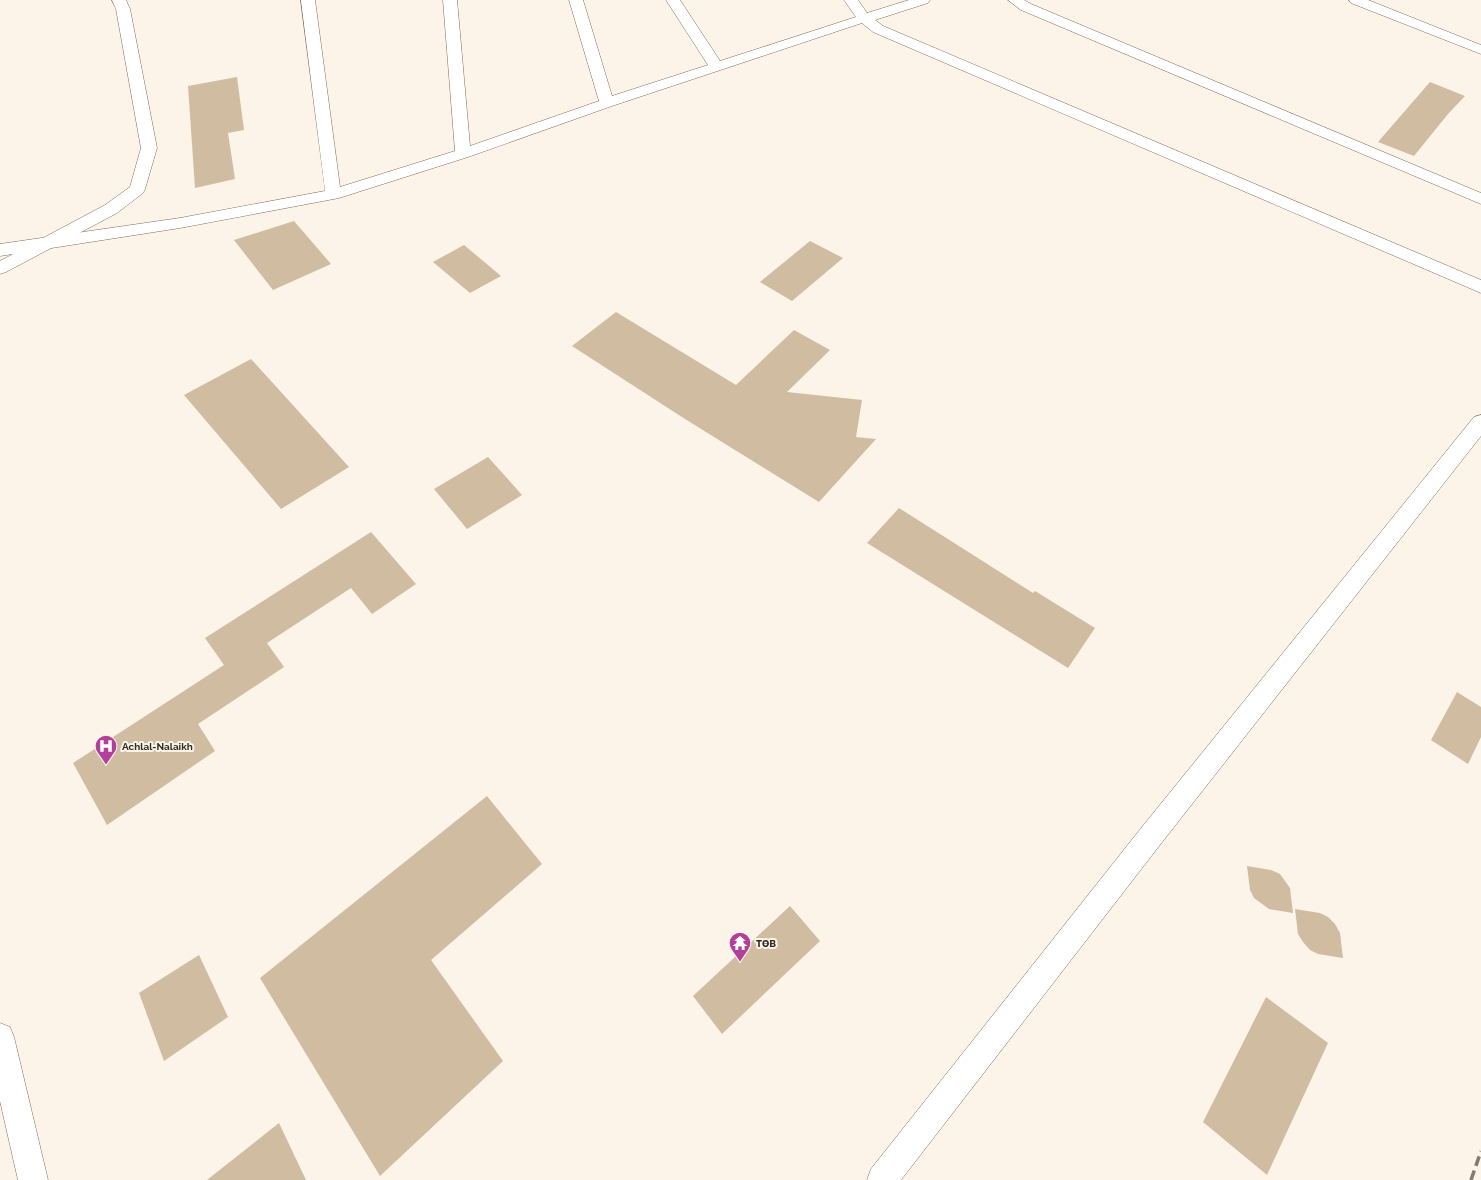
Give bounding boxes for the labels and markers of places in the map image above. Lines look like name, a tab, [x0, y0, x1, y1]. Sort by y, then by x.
hospital icon: Achlal-Nalaikh	[93, 733, 119, 766]
place label: Achlal-Nalaikh	[122, 741, 193, 752]
temple icon: төв	[727, 930, 753, 963]
place label: төв	[756, 936, 776, 950]

